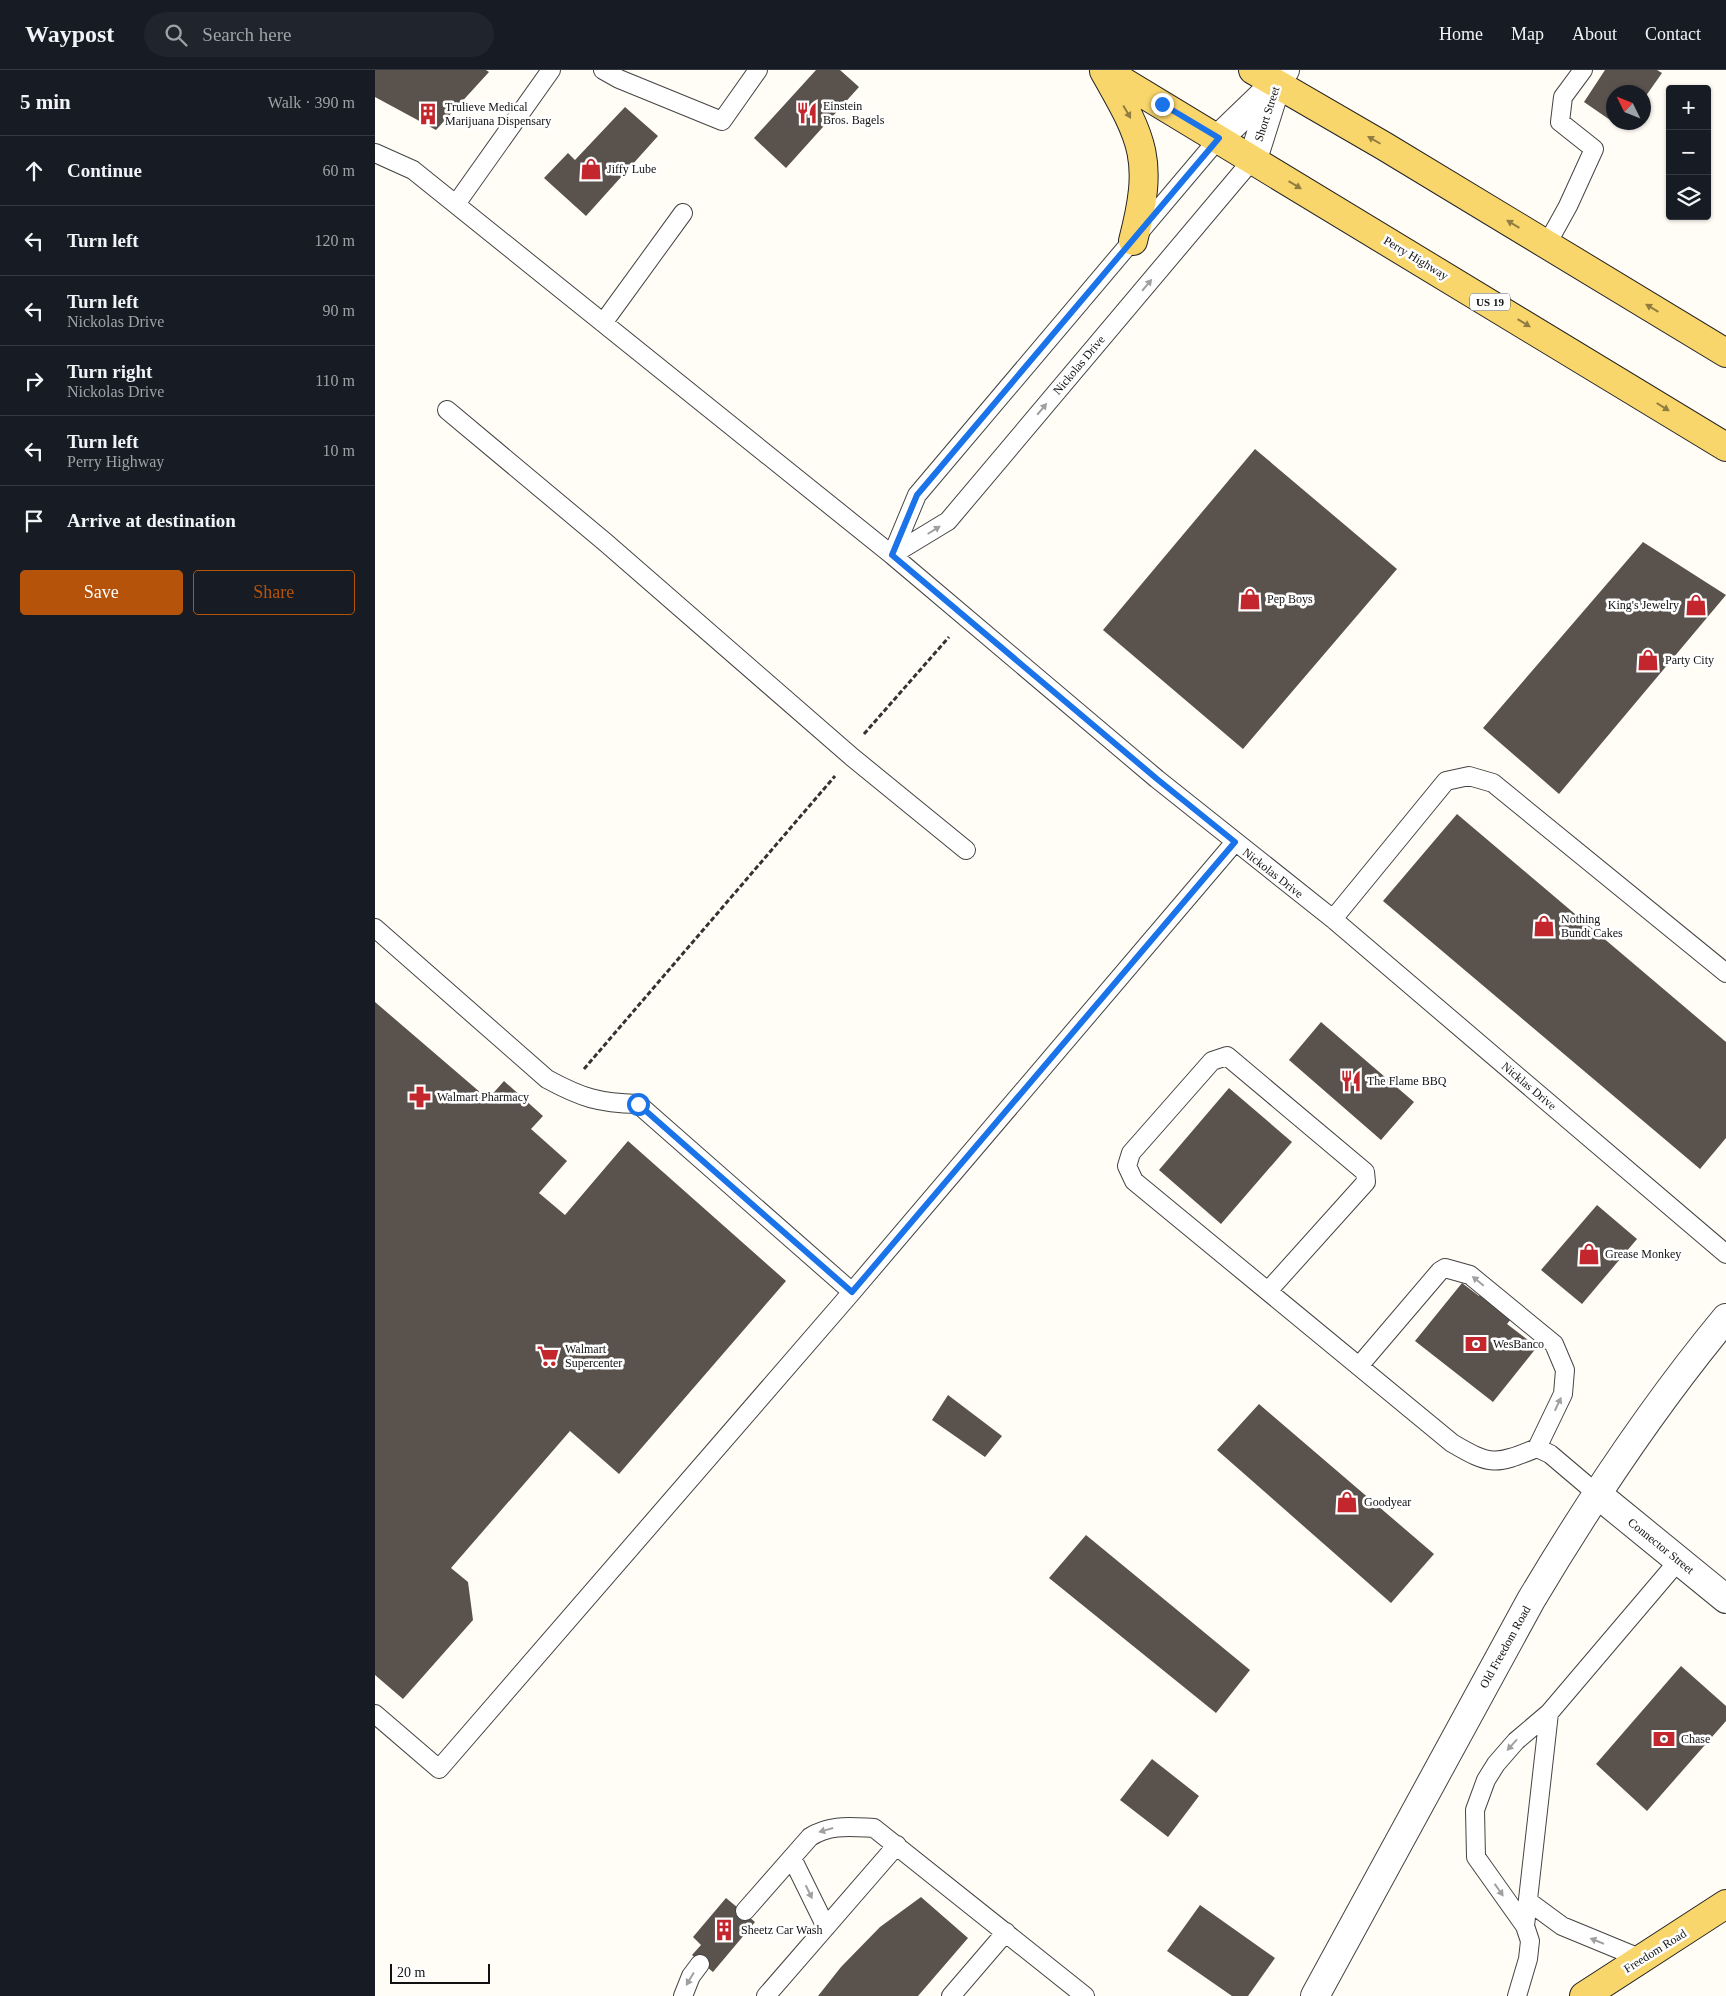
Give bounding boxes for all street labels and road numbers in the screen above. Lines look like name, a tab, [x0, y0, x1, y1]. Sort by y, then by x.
street label: Short Street	[1252, 84, 1283, 143]
street label: Perry Highway	[1381, 233, 1451, 283]
road number: US 19	[1470, 293, 1510, 310]
street label: Nickolas Drive	[1050, 333, 1108, 397]
street label: Nickolas Drive	[1240, 845, 1306, 901]
street label: Nicklas Drive	[1499, 1059, 1559, 1113]
street label: Connector Street	[1625, 1515, 1697, 1577]
street label: Old Freedom Road	[1477, 1603, 1533, 1691]
street label: Freedom Road	[1621, 1926, 1689, 1976]

